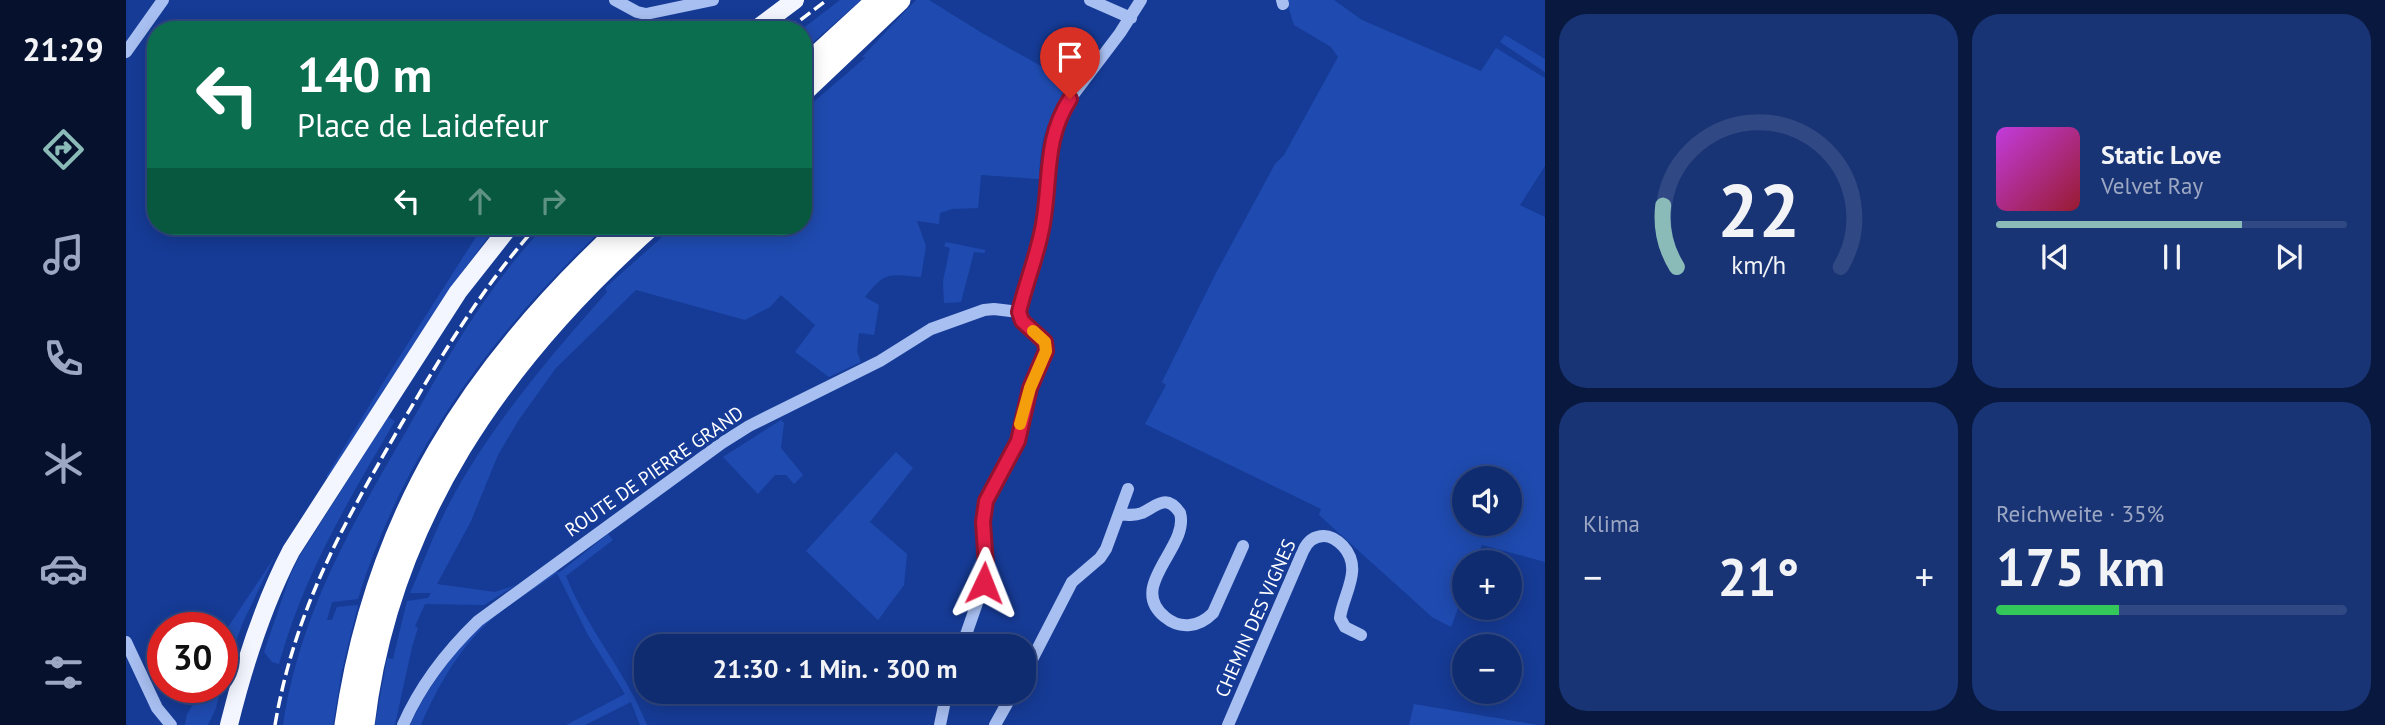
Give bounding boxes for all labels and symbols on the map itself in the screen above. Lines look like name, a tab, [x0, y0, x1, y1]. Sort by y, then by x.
pin	[1040, 27, 1100, 99]
street label: ROUTE DE PIERRE GRAND	[560, 400, 748, 542]
street label: CHEMIN DES VIGNES	[1209, 535, 1301, 701]
position arrow	[947, 546, 1021, 620]
speed limit sign: 30	[147, 612, 238, 703]

